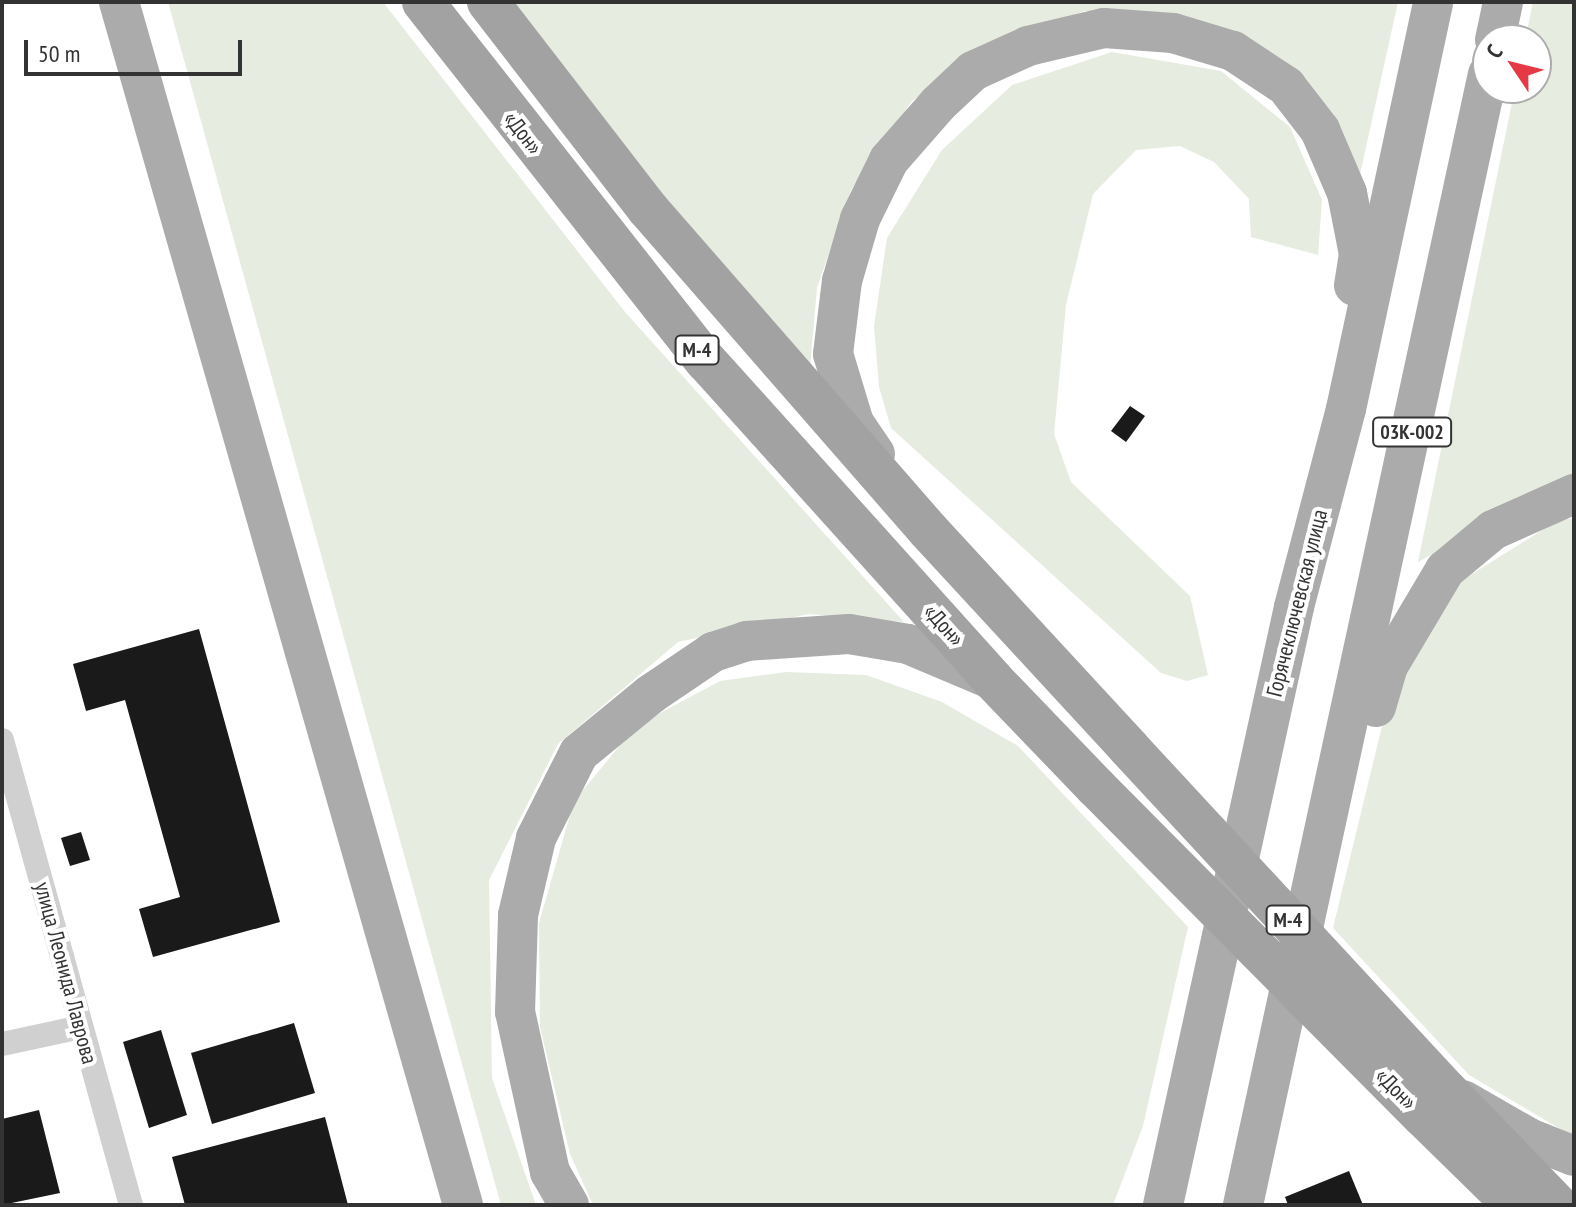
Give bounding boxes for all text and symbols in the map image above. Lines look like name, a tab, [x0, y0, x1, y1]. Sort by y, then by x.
scale bar	[28, 24, 246, 74]
north arrow	[1472, 24, 1552, 104]
text: 50 m	[38, 38, 80, 69]
text: С	[1480, 39, 1508, 64]
street label: «Дон»	[498, 106, 548, 160]
road number: М-4	[673, 334, 721, 366]
road number: 03К-002	[1372, 416, 1452, 448]
street label: Горячеключевская улица	[1261, 507, 1333, 699]
street label: «Дон»	[918, 598, 970, 652]
street label: улица Леонида Лаврова	[29, 879, 103, 1067]
road number: М-4	[1264, 904, 1312, 936]
street label: «Дон»	[1370, 1063, 1422, 1115]

